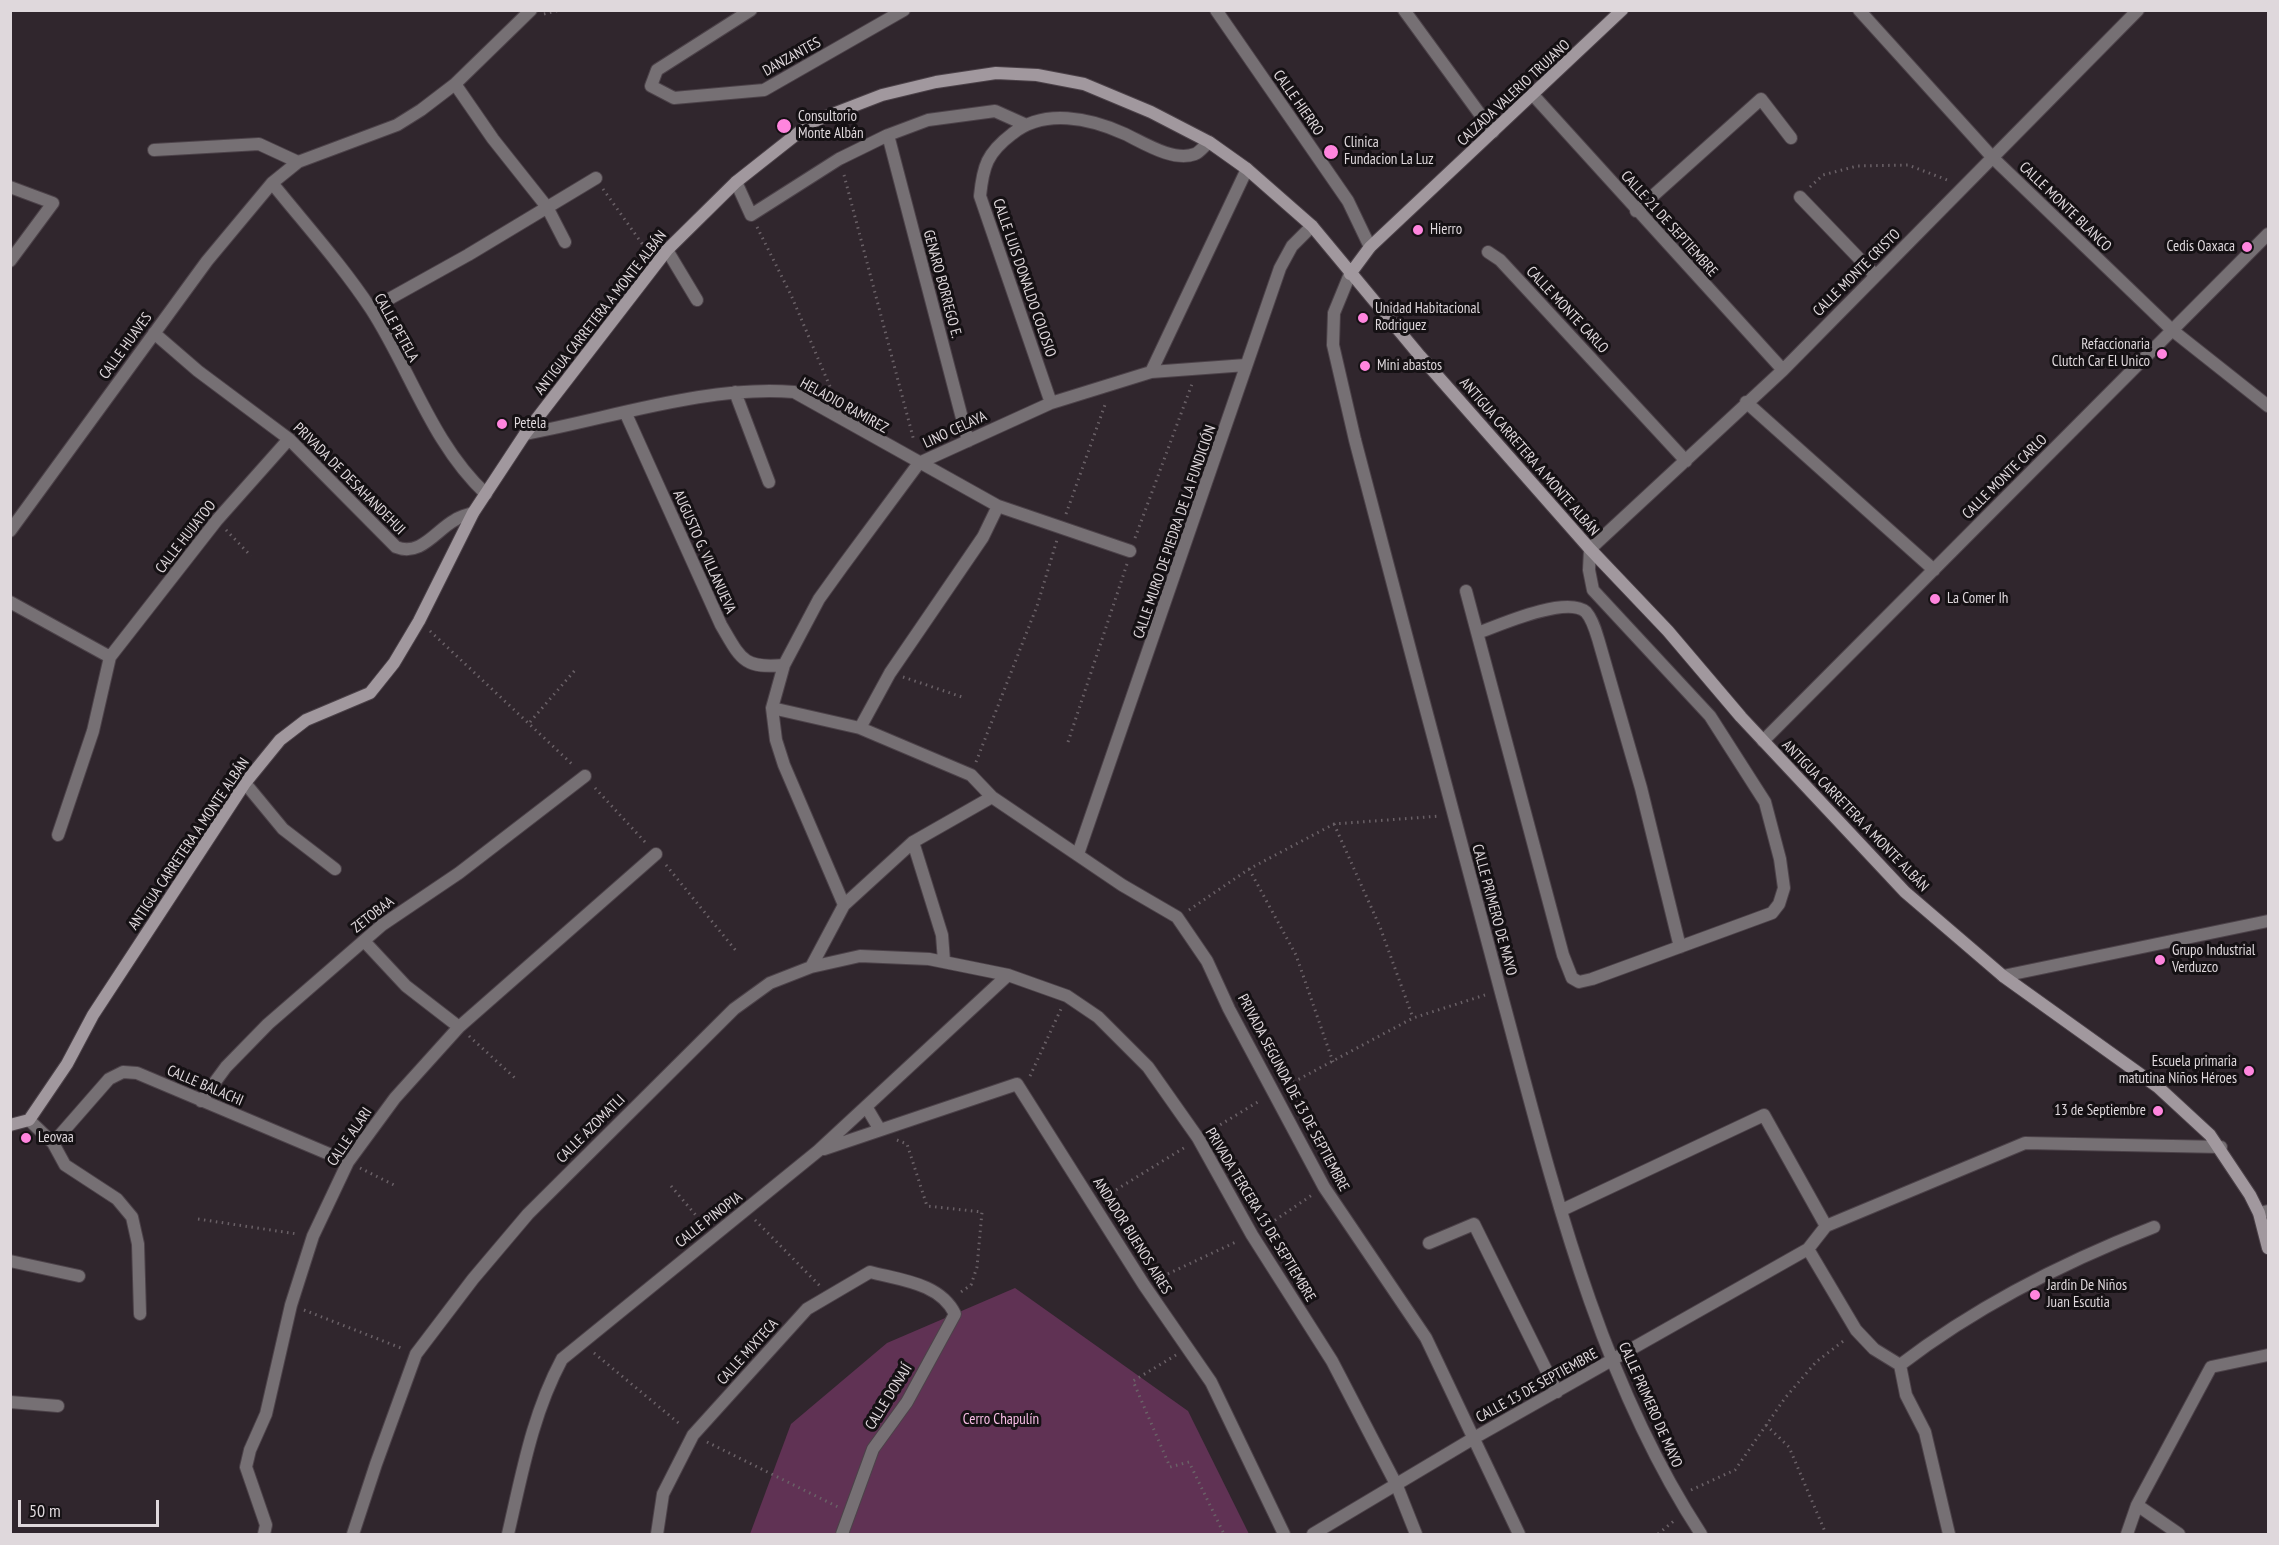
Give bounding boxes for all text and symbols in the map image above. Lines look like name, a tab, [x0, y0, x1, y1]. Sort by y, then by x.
street label: DANZANTES	[760, 34, 824, 80]
street label: CALZADA VALERIO TRUJANO	[1454, 36, 1574, 150]
street label: CALLE HIERRO	[1269, 67, 1327, 139]
place label: Consultorio Monte Albán	[798, 108, 864, 143]
marker: Consultorio Monte Albán	[775, 117, 793, 135]
place label: Clinica Fundacion La Luz	[1344, 134, 1434, 169]
marker: Clinica Fundacion La Luz	[1322, 143, 1340, 161]
street label: CALLE MONTE BLANCO	[2015, 158, 2115, 256]
street label: CALLE 21 DE SEPTIEMBRE	[1617, 167, 1721, 281]
street label: CALLE LUIS DONALDO COLOSIO	[988, 197, 1060, 359]
place label: Hierro	[1430, 221, 1462, 239]
marker: Hierro	[1411, 223, 1425, 237]
street label: CALLE MONTE CRISTO	[1810, 226, 1904, 320]
street label: ANTIGUA CARRETERA A MONTE ALBÁN	[531, 227, 671, 399]
street label: GENARO BORREGO E.	[919, 228, 965, 340]
place label: Cedis Oaxaca	[2167, 238, 2235, 256]
marker: Cedis Oaxaca	[2240, 240, 2254, 254]
street label: CALLE MONTE CARLO	[1522, 263, 1612, 357]
street label: CALLE PETELA	[370, 291, 422, 365]
place label: Unidad Habitacional Rodriguez	[1375, 300, 1480, 335]
street label: CALLE HUAVES	[96, 309, 156, 383]
marker: Unidad Habitacional Rodriguez	[1356, 311, 1370, 325]
place label: Refaccionaria Clutch Car El Unico	[2052, 336, 2150, 371]
marker: Refaccionaria Clutch Car El Unico	[2155, 347, 2169, 361]
place label: Mini abastos	[1377, 357, 1442, 375]
marker: Mini abastos	[1358, 359, 1372, 373]
street label: HELADIO RAMIREZ	[797, 374, 891, 438]
street label: ANTIGUA CARRETERA A MONTE ALBÁN	[1455, 374, 1603, 540]
street label: LINO CELAYA	[920, 407, 990, 453]
place label: Petela	[514, 415, 546, 433]
marker: Petela	[495, 417, 509, 431]
street label: PRIVADA DE DESAHANDEHUI	[289, 419, 409, 539]
street label: CALLE MURO DE PIEDRA DE LA FUNDICIÓN	[1130, 423, 1220, 641]
street label: CALLE MONTE CARLO	[1959, 431, 2051, 523]
street label: AUGUSTO G. VILLANUEVA	[669, 488, 739, 616]
street label: CALLE HUIJATOO	[152, 497, 220, 577]
place label: La Comer Ih	[1947, 590, 2008, 608]
marker: La Comer Ih	[1928, 592, 1942, 606]
street label: ANTIGUA CARRETERA A MONTE ALBÁN	[1778, 737, 1932, 895]
street label: ANTIGUA CARRETERA A MONTE ALBÁN	[125, 755, 253, 933]
street label: CALLE PRIMERO DE MAYO	[1468, 842, 1520, 978]
street label: ZETOBAA	[348, 893, 398, 937]
place label: Grupo Industrial Verduzco	[2172, 942, 2255, 977]
marker: Grupo Industrial Verduzco	[2153, 953, 2167, 967]
street label: PRIVADA SEGUNDA DE 13 DE SEPTIEMBRE	[1233, 991, 1353, 1195]
place label: Escuela primaria matutina Niños Héroes	[2119, 1053, 2237, 1088]
street label: CALLE BALACHI	[164, 1062, 246, 1110]
marker: Escuela primaria matutina Niños Héroes	[2242, 1064, 2256, 1078]
street label: CALLE AZOMATLI	[553, 1091, 629, 1167]
place label: 13 de Septiembre	[2054, 1102, 2146, 1120]
street label: CALLE ALARI	[324, 1104, 376, 1170]
marker: 13 de Septiembre	[2151, 1104, 2165, 1118]
street label: PRIVADA TERCERA 13 DE SEPTIEMBRE	[1201, 1125, 1319, 1305]
place label: Leovaa	[38, 1129, 74, 1147]
marker: Leovaa	[19, 1131, 33, 1145]
street label: ANDADOR BUENOS AIRES	[1089, 1174, 1175, 1298]
street label: CALLE PINOPIA	[672, 1188, 746, 1252]
place label: Jardin De Niños Juan Escutia	[2047, 1277, 2127, 1312]
marker: Jardin De Niños Juan Escutia	[2028, 1288, 2042, 1302]
street label: CALLE MIXTECA	[714, 1315, 782, 1389]
street label: CALLE PRIMERO DE MAYO	[1614, 1340, 1686, 1470]
street label: CALLE 13 DE SEPTIEMBRE	[1473, 1345, 1601, 1427]
street label: CALLE DONAJÍ	[862, 1361, 916, 1433]
park label: Cerro Chapulín	[963, 1411, 1039, 1429]
scale bar	[21, 1488, 162, 1526]
text: 50 m	[29, 1499, 61, 1522]

